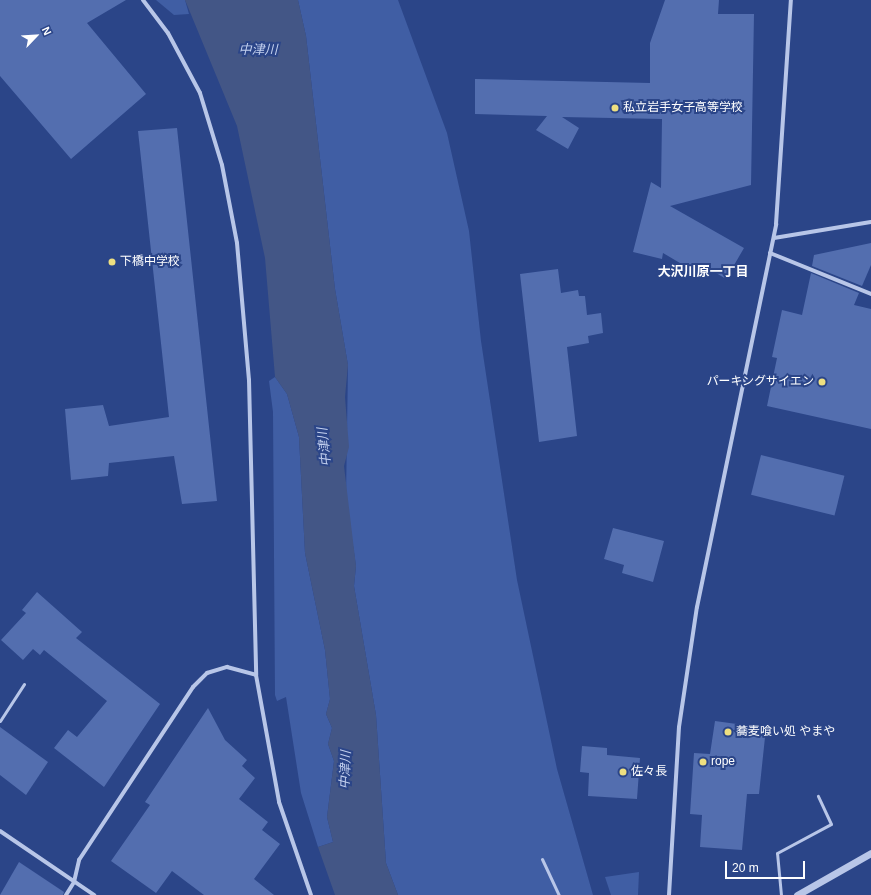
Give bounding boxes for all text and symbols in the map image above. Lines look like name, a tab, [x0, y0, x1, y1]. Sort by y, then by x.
north arrow	[16, 16, 56, 56]
text: N	[40, 25, 54, 37]
water label: 中津川	[239, 42, 277, 58]
place label: 私立岩手女子高等学校	[623, 101, 743, 115]
marker: 私立岩手女子高等学校	[610, 103, 620, 113]
place label: 下橋中学校	[120, 255, 180, 269]
marker: 下橋中学校	[107, 257, 117, 267]
district label: 大沢川原一丁目	[658, 264, 748, 280]
place label: パーキングサイエン	[706, 375, 814, 389]
marker: パーキングサイエン	[817, 377, 827, 387]
water label: 中津川	[315, 427, 335, 467]
place label: 蕎麦喰い処 やまや	[736, 725, 835, 739]
marker: 蕎麦喰い処 やまや	[723, 727, 733, 737]
water label: 中津川	[338, 750, 354, 790]
place label: rope	[711, 755, 735, 769]
marker: rope	[698, 757, 708, 767]
place label: 佐々長	[631, 765, 667, 779]
marker: 佐々長	[618, 767, 628, 777]
scale bar	[727, 853, 807, 879]
text: 20 m	[732, 861, 759, 875]

